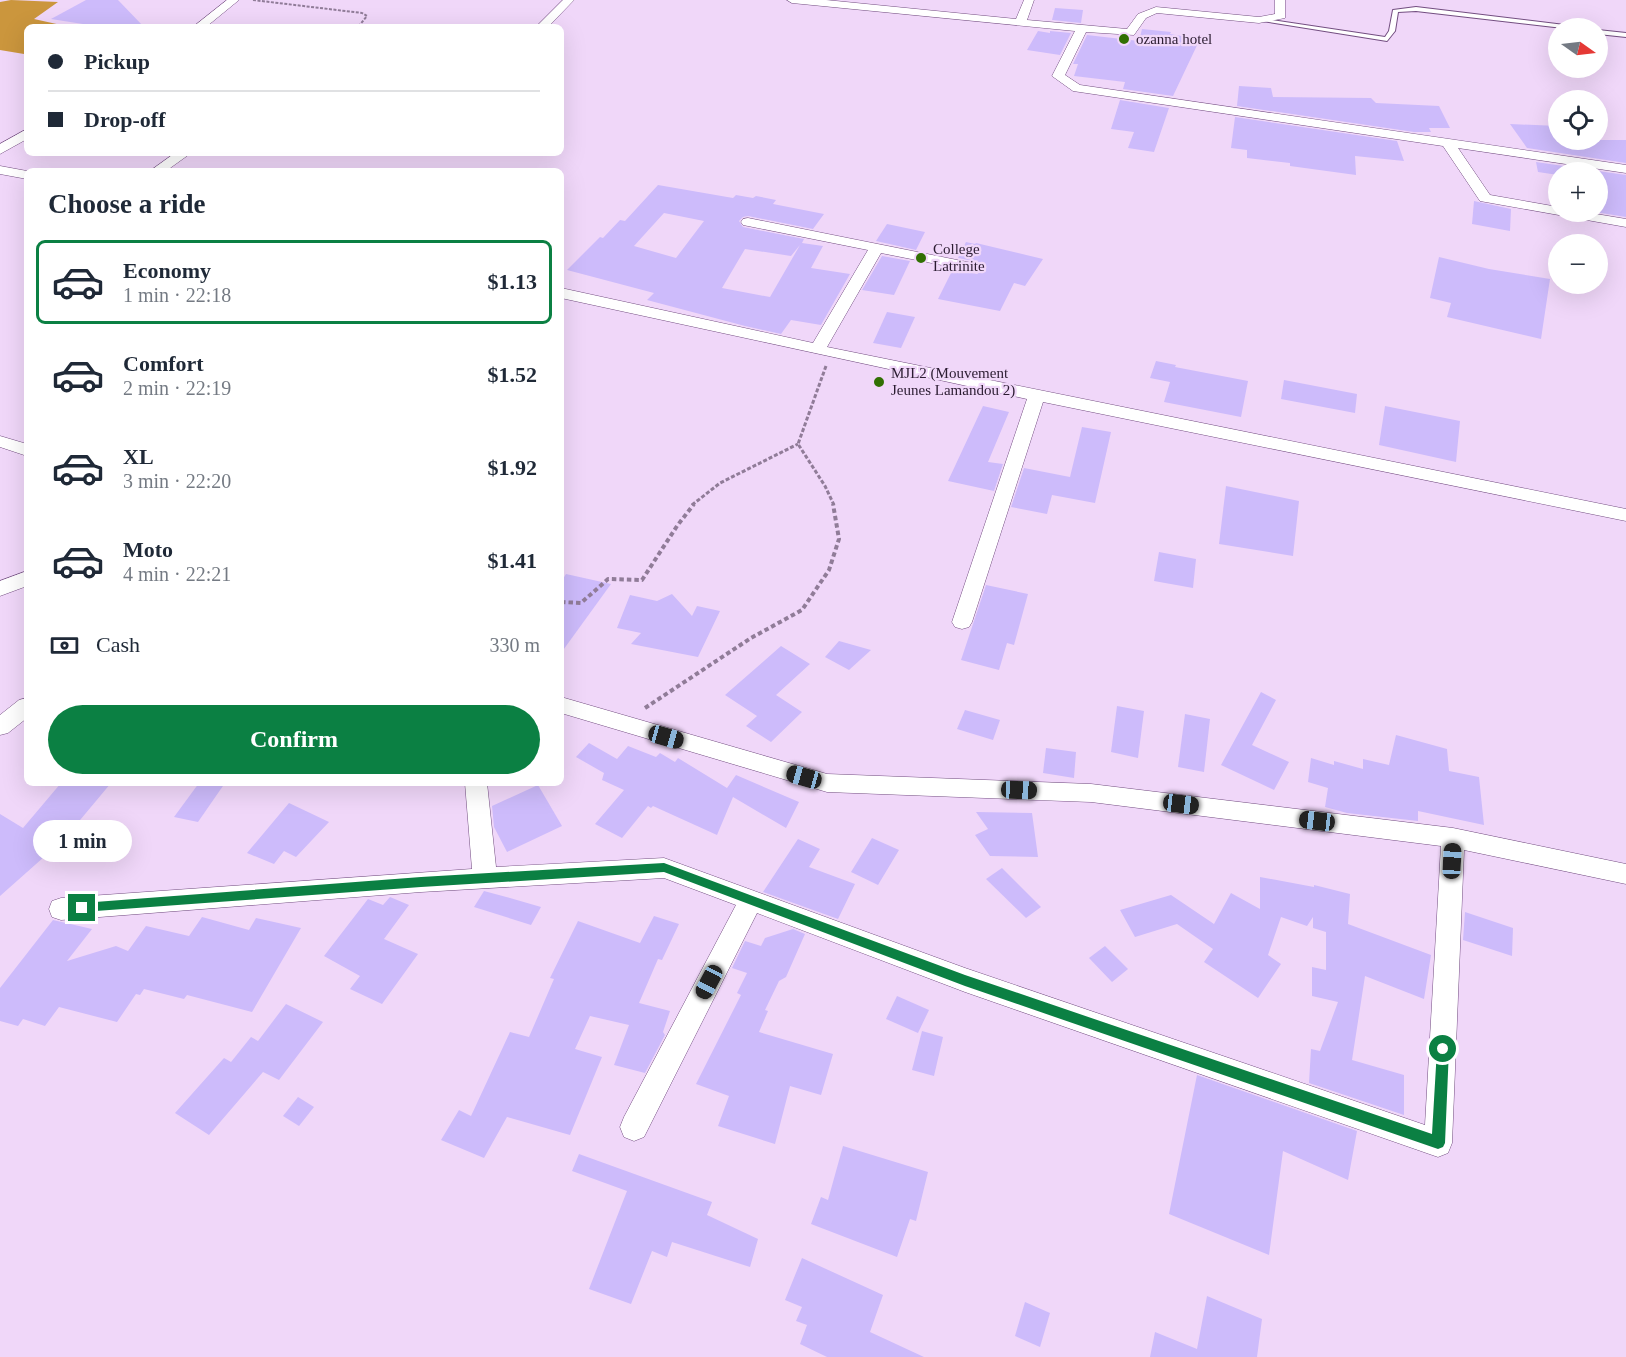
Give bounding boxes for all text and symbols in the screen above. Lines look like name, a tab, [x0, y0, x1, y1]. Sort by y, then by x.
north arrow	[1548, 18, 1608, 78]
map controls	[1548, 18, 1608, 294]
place label: ozanna hotel	[1136, 31, 1212, 47]
marker: ozanna hotel	[1117, 32, 1131, 46]
text: Pickup	[84, 49, 150, 74]
button: locate	[1548, 90, 1608, 150]
text: Drop-off	[84, 107, 165, 132]
button: +	[1548, 162, 1608, 222]
text: Choose a ride	[48, 189, 206, 219]
button: −	[1548, 234, 1608, 294]
place label: College Latrinite	[933, 241, 985, 274]
marker: College Latrinite	[914, 251, 928, 265]
icon: car	[51, 255, 105, 309]
text: Economy	[123, 258, 211, 283]
text: $1.13	[488, 269, 537, 294]
text: 1 min · 22:18	[123, 284, 231, 306]
icon: car	[51, 348, 105, 402]
text: Comfort	[123, 351, 204, 376]
text: $1.52	[488, 362, 537, 387]
place label: MJL2 (Mouvement Jeunes Lamandou 2)	[891, 365, 1015, 399]
marker: MJL2 (Mouvement Jeunes Lamandou 2)	[872, 375, 886, 389]
text: 2 min · 22:19	[123, 377, 231, 399]
icon: car	[51, 441, 105, 495]
text: XL	[123, 444, 154, 469]
text: $1.92	[488, 455, 537, 480]
text: 3 min · 22:20	[123, 470, 231, 492]
icon: car	[51, 534, 105, 588]
text: Moto	[123, 537, 173, 562]
text: $1.41	[488, 548, 537, 573]
text: 4 min · 22:21	[123, 563, 231, 585]
icon: cash	[48, 629, 81, 662]
text: Cash	[96, 632, 140, 657]
text: 330 m	[489, 634, 540, 656]
button: Confirm	[48, 705, 540, 774]
car	[646, 723, 686, 751]
car	[784, 763, 824, 791]
car	[1001, 780, 1037, 800]
car	[1162, 793, 1200, 815]
car	[1298, 810, 1336, 832]
callout: 1 min	[32, 821, 132, 863]
text: 1 min	[58, 830, 107, 852]
car	[1442, 843, 1462, 879]
route end	[68, 894, 95, 921]
car	[693, 962, 725, 1002]
route start	[1429, 1035, 1456, 1062]

